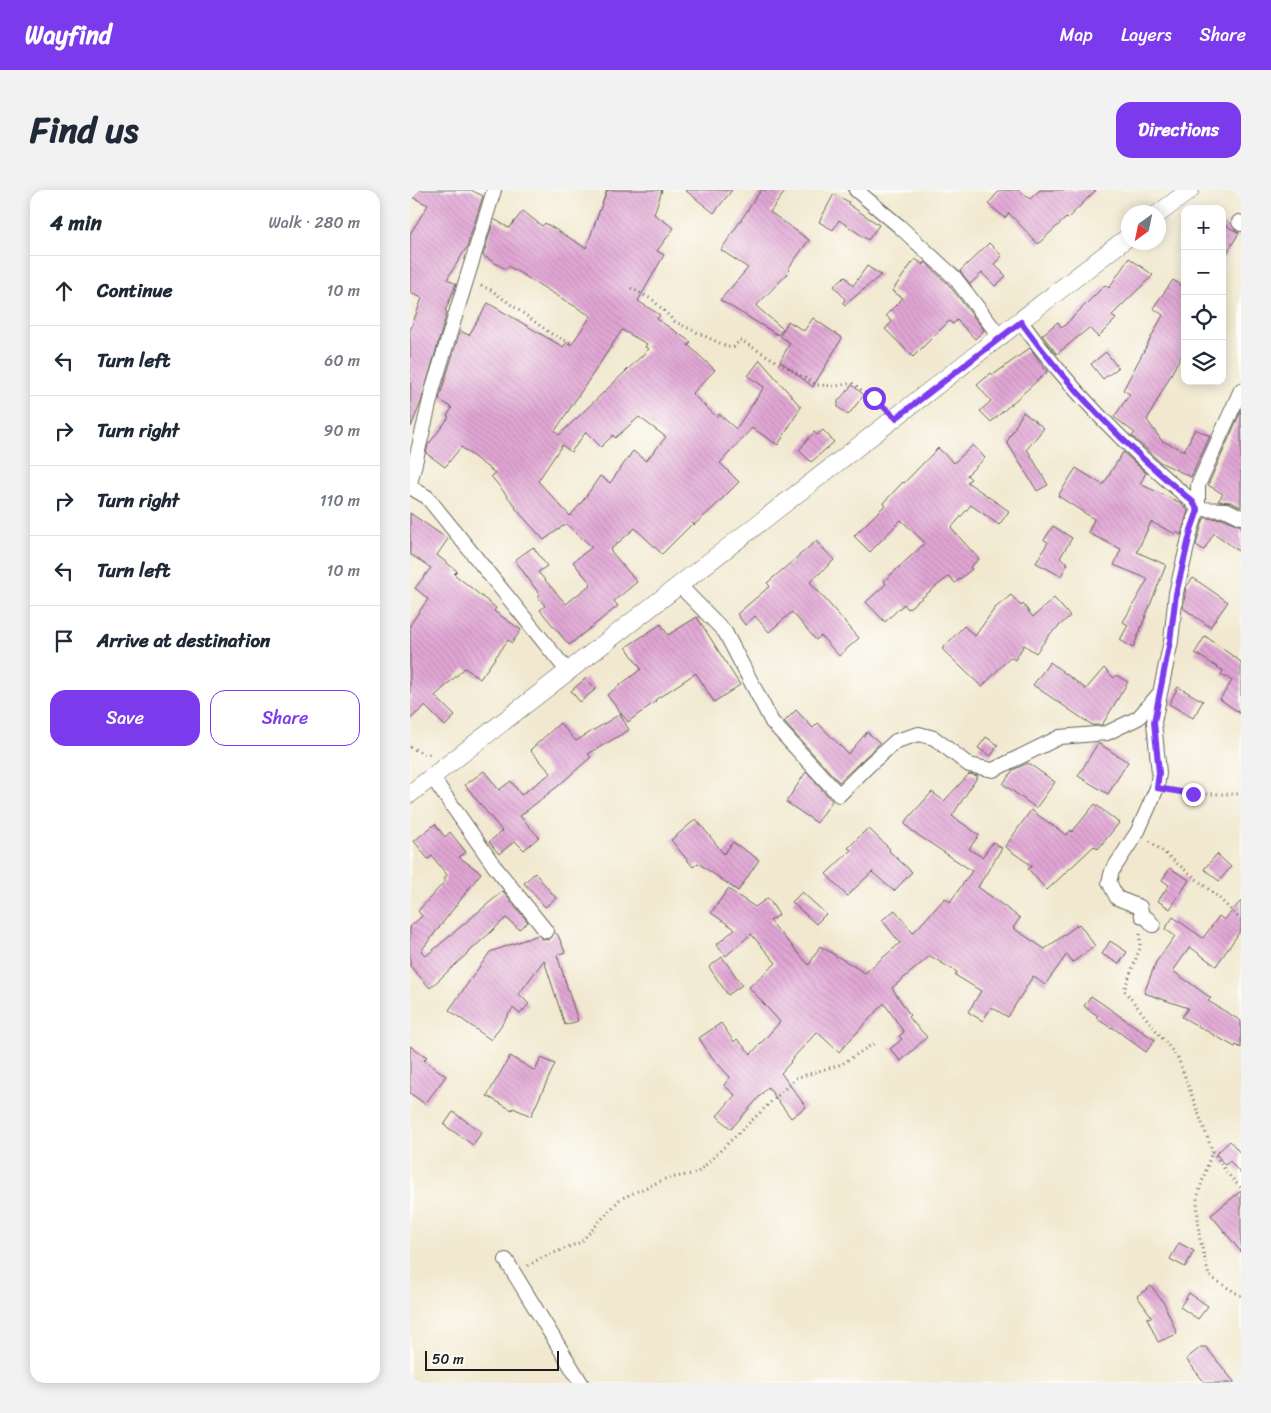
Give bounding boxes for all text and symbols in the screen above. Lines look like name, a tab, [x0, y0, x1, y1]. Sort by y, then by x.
text: Wayfind	[25, 14, 111, 56]
text: Map	[1060, 19, 1093, 51]
text: Layers	[1121, 19, 1172, 51]
text: Share	[1200, 19, 1246, 51]
text: Find us	[30, 99, 138, 161]
button: Directions	[1116, 102, 1241, 158]
text: 4 min	[50, 204, 102, 242]
north arrow	[1121, 205, 1166, 250]
map controls	[1181, 205, 1226, 385]
button: +	[1181, 205, 1226, 250]
text: Walk · 280 m	[269, 208, 360, 237]
button: −	[1181, 250, 1226, 295]
text: Continue	[97, 274, 173, 307]
text: 10 m	[327, 276, 360, 305]
icon: ahead	[50, 277, 78, 305]
button: locate	[1181, 295, 1226, 340]
button: layers	[1181, 340, 1226, 385]
text: Turn left	[97, 344, 170, 377]
text: 60 m	[324, 346, 360, 375]
icon: left	[50, 347, 78, 375]
route start	[863, 387, 886, 410]
text: Turn right	[97, 414, 179, 447]
text: 90 m	[324, 416, 360, 445]
icon: right	[50, 417, 78, 445]
text: Turn right	[97, 484, 179, 517]
text: 110 m	[320, 486, 360, 515]
icon: right	[50, 487, 78, 515]
text: Turn left	[97, 554, 170, 587]
text: 10 m	[327, 556, 360, 585]
icon: left	[50, 557, 78, 585]
text: Arrive at destination	[97, 624, 270, 657]
icon: arrive	[50, 627, 78, 655]
button: Save	[50, 690, 200, 746]
button: Share	[210, 690, 360, 746]
route end	[1182, 783, 1205, 806]
text: 50 m	[432, 1347, 464, 1372]
scale bar	[425, 1348, 559, 1371]

